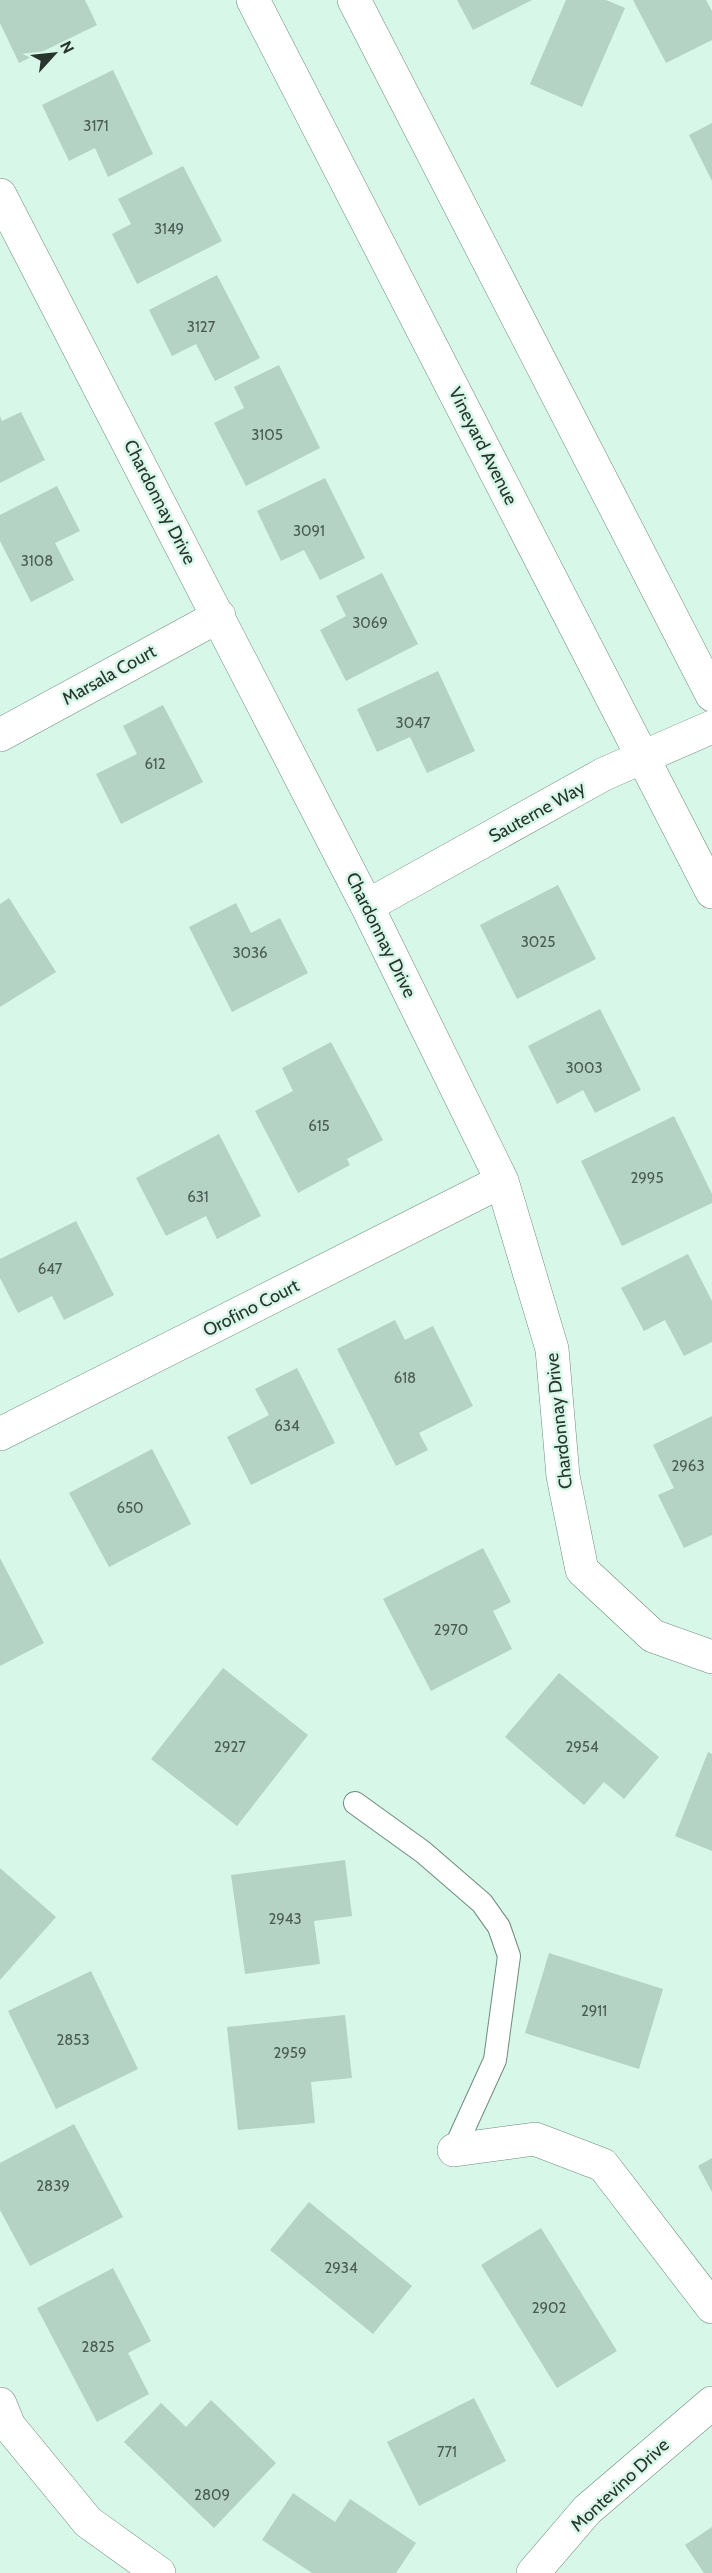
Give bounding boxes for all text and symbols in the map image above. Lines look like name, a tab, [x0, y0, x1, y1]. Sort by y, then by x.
north arrow	[24, 24, 84, 84]
text: N	[56, 38, 78, 57]
house number: 3171	[83, 117, 109, 135]
house number: 3149	[154, 220, 184, 238]
house number: 3127	[187, 318, 216, 336]
street label: Vineyard Avenue	[444, 384, 522, 508]
house number: 3105	[251, 426, 283, 444]
street label: Chardonnay Drive	[119, 436, 201, 568]
house number: 3091	[293, 522, 325, 540]
house number: 3108	[21, 552, 53, 570]
house number: 3069	[352, 614, 388, 632]
street label: Marsala Court	[58, 640, 160, 710]
house number: 3047	[396, 714, 431, 732]
house number: 612	[144, 755, 166, 773]
street label: Sauterne Way	[485, 777, 589, 847]
street label: Chardonnay Drive	[341, 869, 421, 1001]
house number: 3025	[521, 933, 555, 951]
house number: 3036	[232, 944, 268, 962]
house number: 3003	[565, 1059, 603, 1077]
house number: 615	[308, 1117, 330, 1135]
house number: 2995	[630, 1169, 664, 1187]
house number: 631	[187, 1188, 209, 1206]
house number: 647	[38, 1260, 63, 1278]
street label: Orofino Court	[199, 1274, 303, 1342]
street label: Chardonnay Drive	[541, 1352, 577, 1490]
house number: 618	[394, 1369, 416, 1387]
house number: 634	[274, 1417, 300, 1435]
house number: 2963	[671, 1457, 705, 1475]
house number: 650	[116, 1499, 144, 1517]
house number: 2970	[434, 1621, 468, 1639]
house number: 2927	[214, 1738, 246, 1756]
house number: 2954	[565, 1738, 599, 1756]
house number: 2943	[268, 1910, 302, 1928]
house number: 2911	[581, 2002, 607, 2020]
house number: 2853	[56, 2031, 90, 2049]
house number: 2959	[273, 2044, 307, 2062]
house number: 2839	[36, 2177, 70, 2195]
house number: 2934	[324, 2259, 358, 2277]
house number: 2902	[532, 2299, 566, 2317]
house number: 2825	[82, 2338, 114, 2356]
street label: Montevino Drive	[566, 2434, 674, 2536]
house number: 771	[437, 2443, 457, 2461]
house number: 2809	[194, 2486, 230, 2504]

